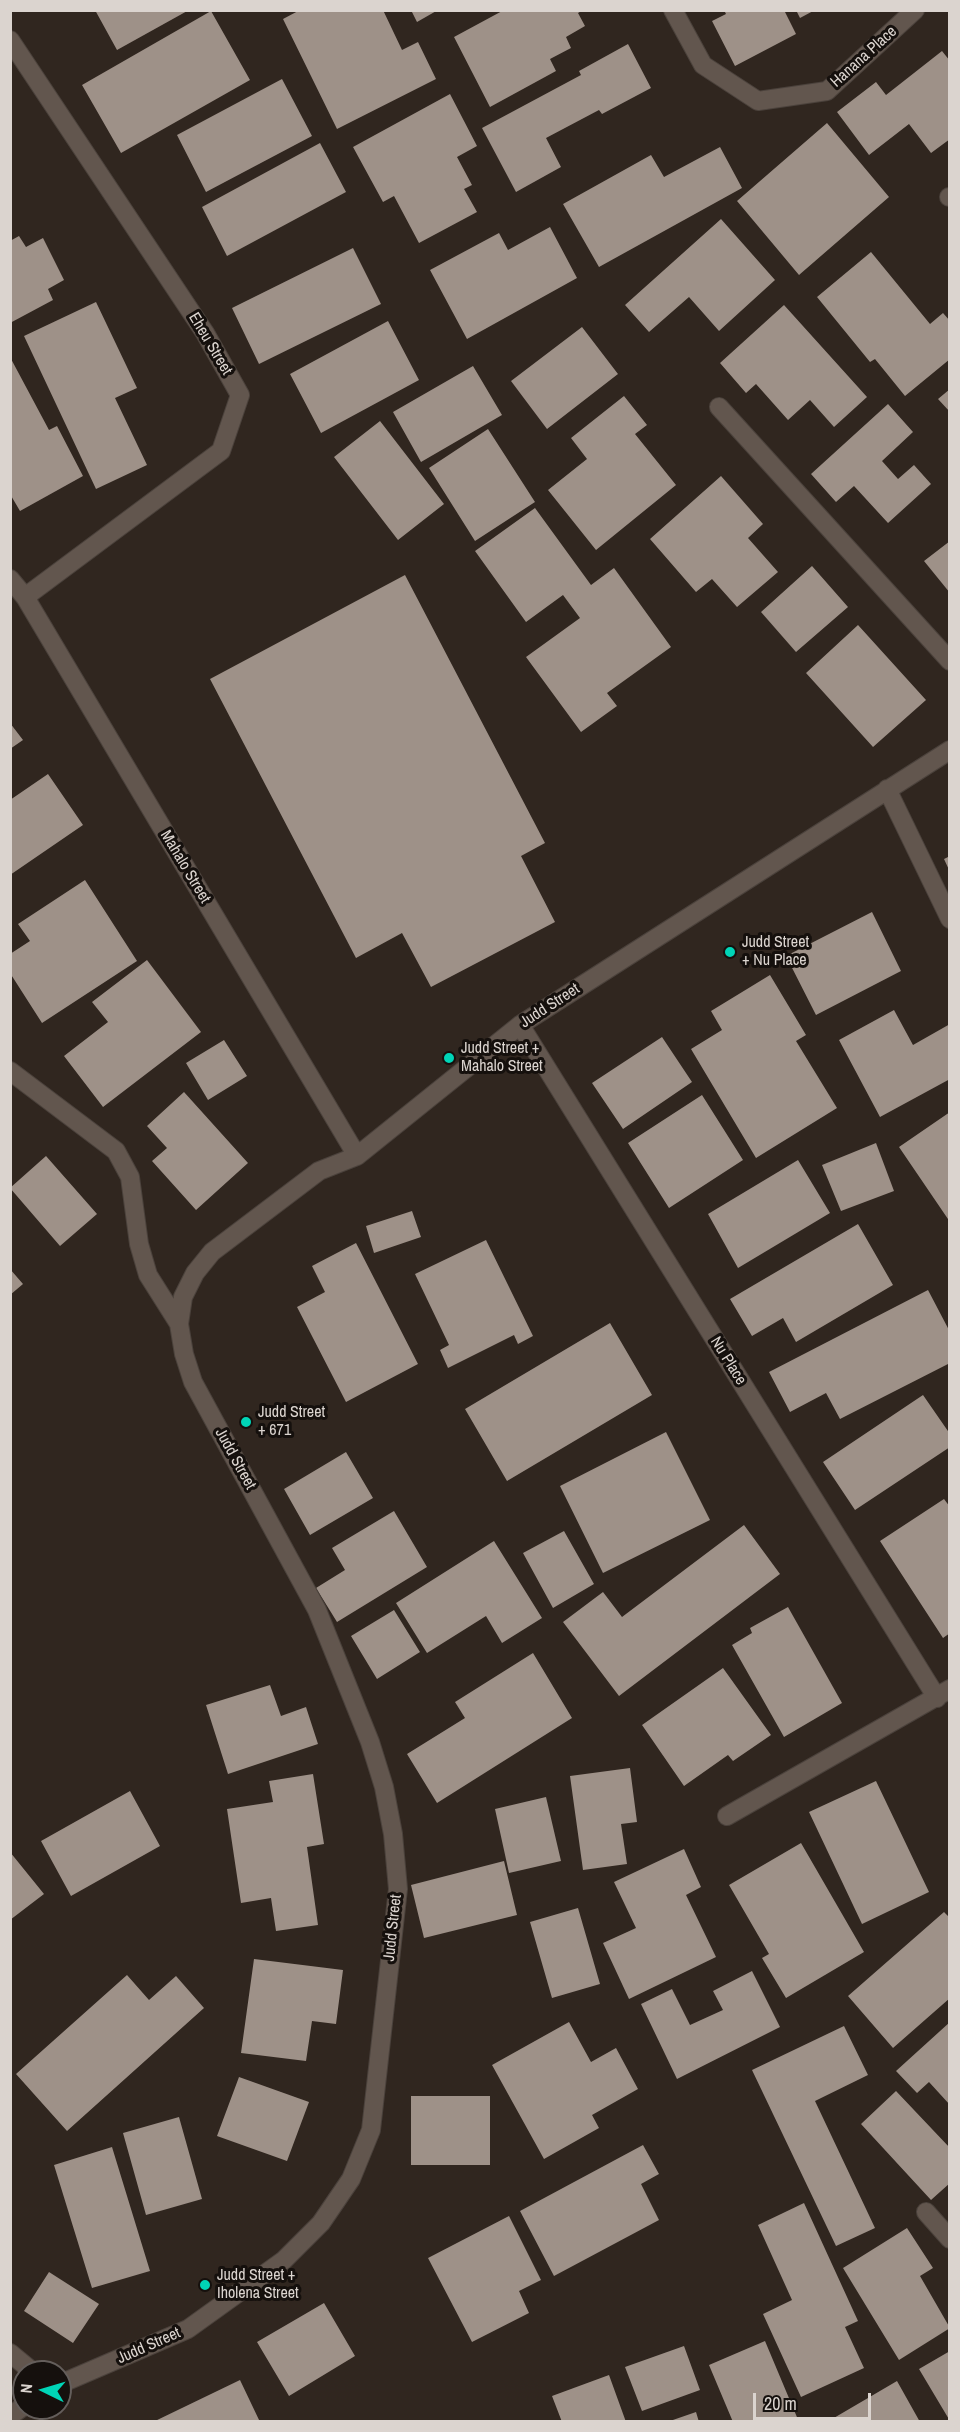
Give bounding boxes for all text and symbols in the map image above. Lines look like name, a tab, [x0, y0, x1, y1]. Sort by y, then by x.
street label: Hanana Place	[827, 22, 901, 92]
street label: Eheu Street	[184, 309, 236, 379]
street label: Mahalo Street	[156, 827, 214, 907]
place label: Judd Street + Nu Place	[742, 933, 809, 971]
marker: Judd Street + Nu Place	[723, 945, 737, 959]
street label: Judd Street	[517, 980, 583, 1032]
place label: Judd Street + Mahalo Street	[461, 1039, 543, 1077]
marker: Judd Street + Mahalo Street	[442, 1051, 456, 1065]
street label: Nu Place	[706, 1333, 750, 1389]
place label: Judd Street + 671	[258, 1403, 325, 1441]
marker: Judd Street + 671	[239, 1415, 253, 1429]
street label: Judd Street	[210, 1425, 260, 1493]
street label: Judd Street	[380, 1894, 406, 1962]
place label: Judd Street + Iholena Street	[217, 2266, 299, 2304]
marker: Judd Street + Iholena Street	[198, 2278, 212, 2292]
street label: Judd Street	[114, 2324, 184, 2368]
north arrow	[12, 2360, 72, 2420]
scale bar	[756, 2381, 874, 2419]
text: N	[15, 2383, 37, 2394]
text: 20 m	[764, 2391, 797, 2416]

